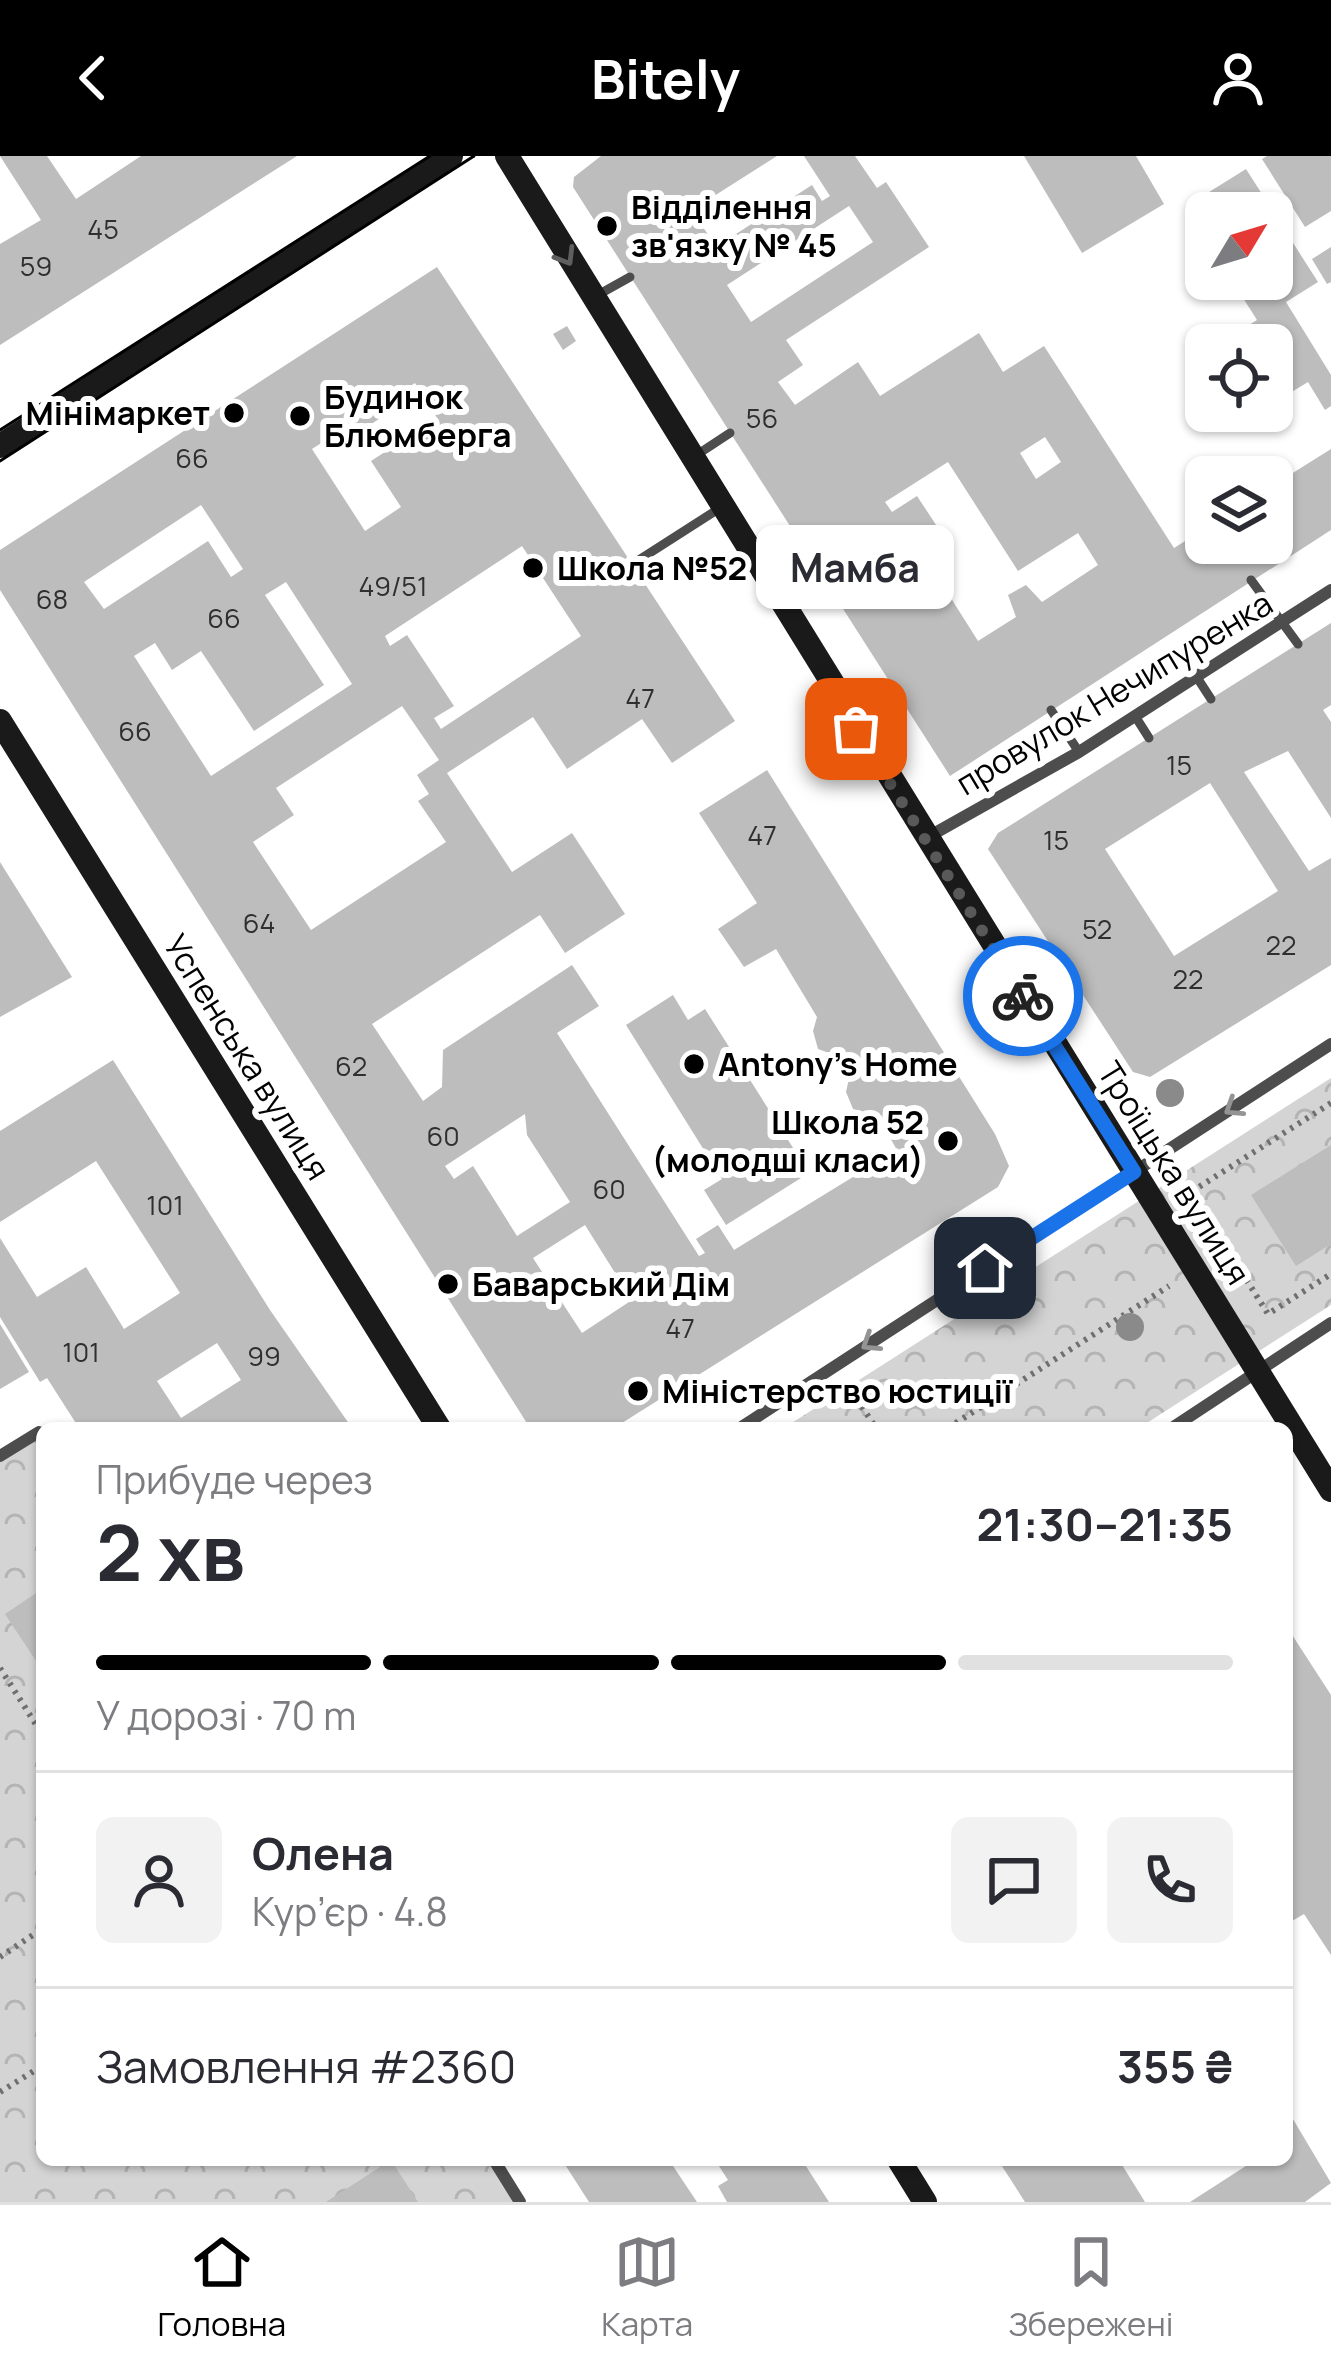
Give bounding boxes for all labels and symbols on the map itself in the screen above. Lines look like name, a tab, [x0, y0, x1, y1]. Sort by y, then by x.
place label: Відділення зв'язку № 45	[631, 184, 837, 267]
north arrow	[1185, 192, 1293, 300]
house number: 45	[87, 210, 119, 247]
marker: Відділення зв'язку № 45	[594, 213, 620, 239]
one-way arrow	[552, 244, 574, 266]
house number: 59	[20, 247, 52, 284]
place label: Будинок Блюмберга	[324, 374, 511, 457]
place label: Мінімаркет	[26, 390, 210, 435]
house number: 56	[746, 399, 778, 436]
marker: Мінімаркет	[221, 400, 247, 426]
marker: Будинок Блюмберга	[287, 403, 313, 429]
house number: 66	[175, 439, 209, 476]
callout: Мамба	[757, 525, 955, 609]
place label: Школа №52	[557, 545, 747, 590]
marker: Школа №52	[520, 555, 546, 581]
house number: 49/51	[359, 567, 428, 604]
house number: 68	[36, 580, 68, 617]
street label: провулок Нечипуренка	[947, 580, 1280, 805]
house number: 66	[207, 599, 241, 636]
pin	[805, 678, 907, 780]
house number: 47	[625, 679, 655, 716]
house number: 66	[118, 712, 152, 749]
house number: 15	[1166, 746, 1192, 783]
house number: 47	[747, 816, 777, 853]
house number: 15	[1043, 821, 1069, 858]
house number: 64	[243, 904, 275, 941]
house number: 52	[1082, 910, 1112, 947]
street label: Успенська вулиця	[154, 925, 341, 1188]
house number: 22	[1266, 926, 1296, 963]
courier	[963, 936, 1083, 1056]
house number: 22	[1173, 960, 1203, 997]
place label: Antony's Home	[718, 1041, 958, 1086]
house number: 62	[335, 1047, 367, 1084]
marker: Antony's Home	[681, 1051, 707, 1077]
street label: Троїцька вулиця	[1088, 1053, 1261, 1293]
one-way arrow	[1224, 1093, 1246, 1115]
place label: Школа 52 (молодші класи)	[651, 1099, 924, 1182]
house number: 60	[426, 1117, 460, 1154]
marker: Школа 52 (молодші класи)	[935, 1128, 961, 1154]
house number: 60	[592, 1170, 626, 1207]
house number: 101	[146, 1186, 184, 1223]
pin	[934, 1217, 1036, 1319]
place label: Баварський Дім	[472, 1261, 730, 1306]
marker: Баварський Дім	[435, 1271, 461, 1297]
house number: 47	[665, 1309, 695, 1346]
one-way arrow	[862, 1328, 884, 1350]
house number: 101	[62, 1333, 100, 1370]
house number: 99	[247, 1337, 281, 1374]
place label: Міністерство юстиції	[662, 1368, 1013, 1413]
marker: Міністерство юстиції	[625, 1378, 651, 1404]

